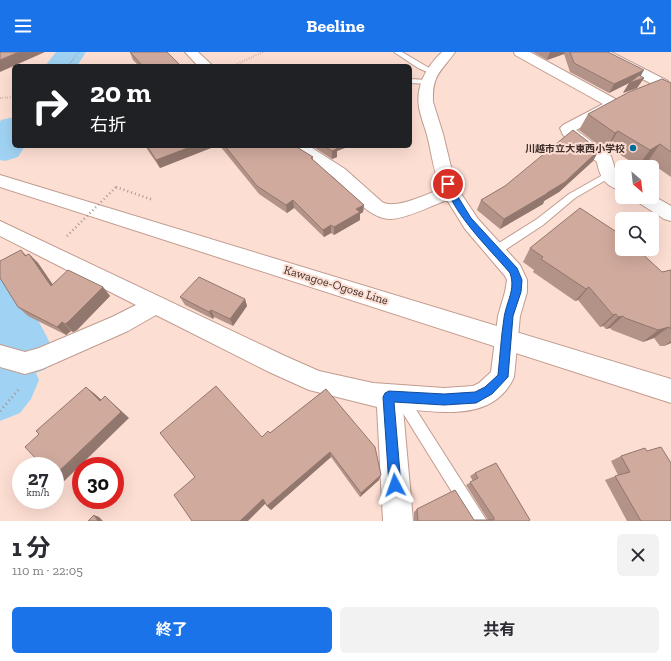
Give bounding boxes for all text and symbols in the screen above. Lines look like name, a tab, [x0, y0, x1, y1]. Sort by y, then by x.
icon: menu	[12, 15, 34, 37]
text: Beeline	[306, 15, 365, 37]
icon: share	[637, 15, 659, 37]
text: 20 m	[90, 76, 151, 109]
icon: right	[24, 80, 76, 132]
text: 右折	[90, 114, 126, 136]
place label: 川越市立大東西小学校	[525, 143, 625, 155]
marker: 川越市立大東西小学校	[628, 143, 638, 153]
north arrow	[615, 160, 659, 204]
map controls	[615, 160, 659, 256]
pin	[431, 167, 465, 201]
icon: arrive	[437, 173, 459, 195]
button: search	[615, 212, 659, 256]
street label: Kawagoe-Ogose Line	[282, 262, 390, 308]
speed limit sign: 30	[72, 457, 124, 509]
position arrow	[374, 464, 416, 506]
text: 27	[28, 466, 48, 490]
text: km/h	[27, 487, 49, 499]
text: 1 分	[12, 533, 50, 562]
button: close	[617, 534, 659, 576]
text: 110 m · 22:05	[12, 563, 83, 578]
button: 終了	[12, 607, 332, 653]
button: 共有	[340, 607, 659, 653]

